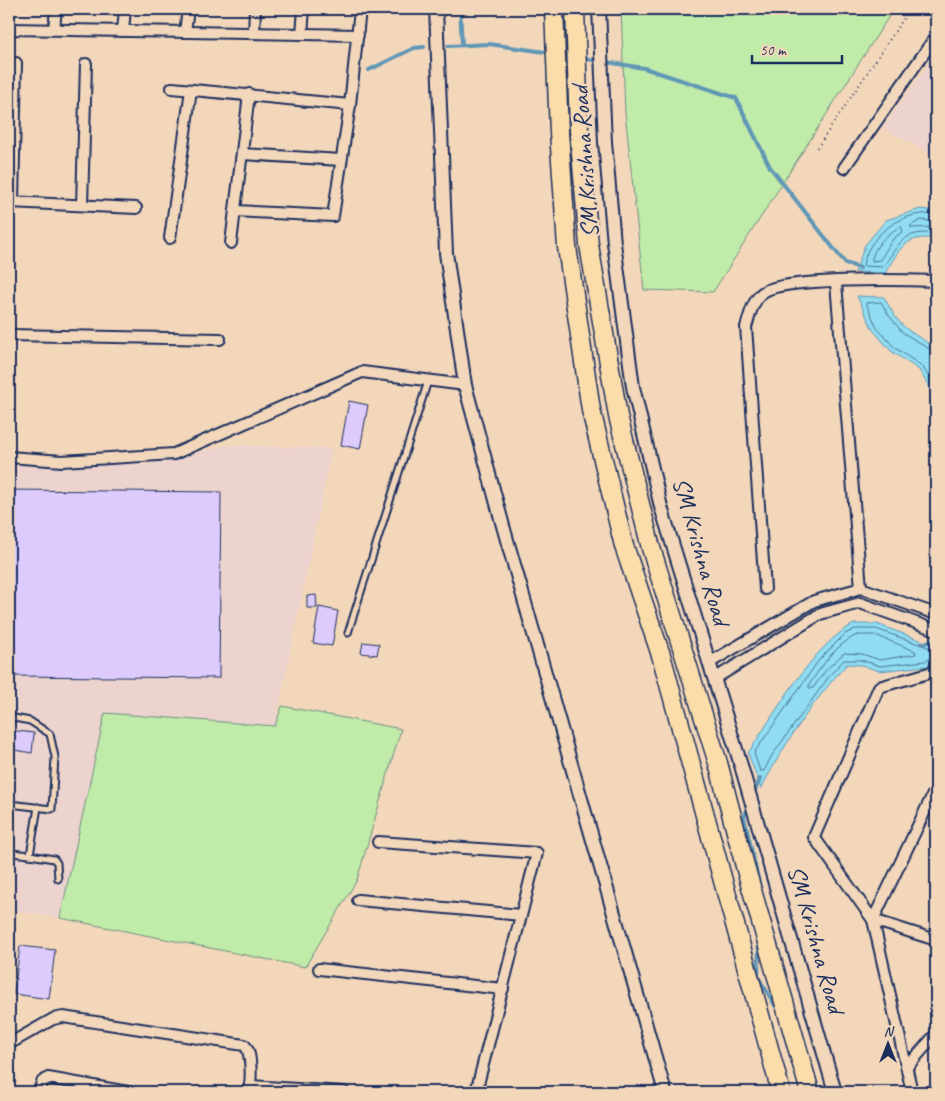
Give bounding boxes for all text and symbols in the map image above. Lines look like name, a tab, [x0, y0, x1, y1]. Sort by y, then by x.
scale bar	[752, 32, 842, 64]
text: 50 m	[760, 41, 787, 60]
street label: SM Krishna Road	[563, 81, 606, 239]
street label: SM Krishna Road	[665, 474, 739, 633]
street label: SM Krishna Road	[780, 862, 854, 1021]
north arrow	[862, 1018, 912, 1068]
text: N	[884, 1023, 895, 1040]

